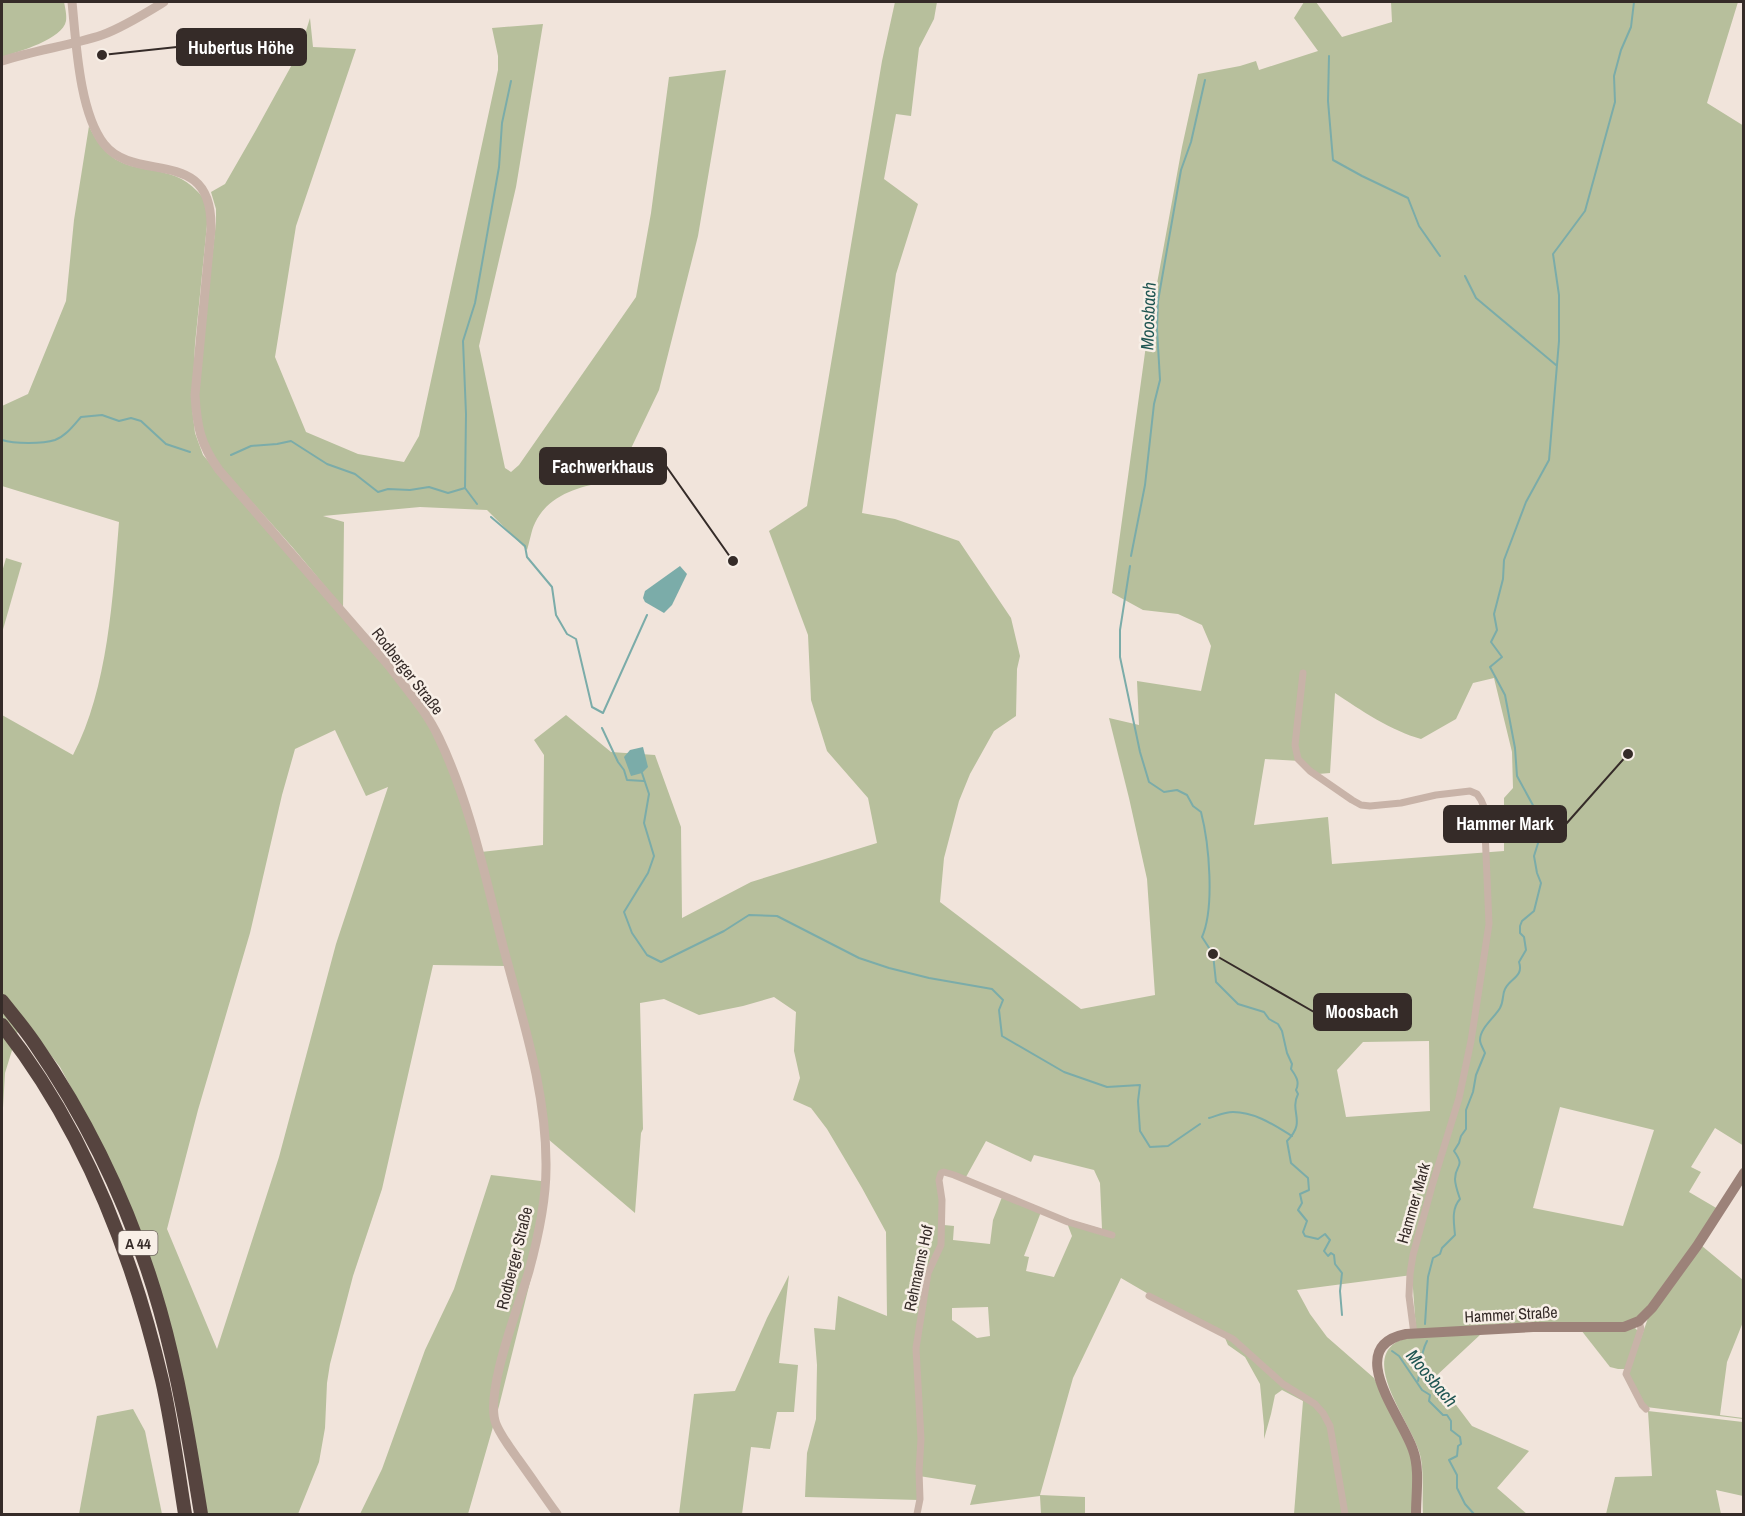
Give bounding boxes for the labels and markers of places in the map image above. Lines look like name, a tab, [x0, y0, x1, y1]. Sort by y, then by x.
callout: Hubertus Höhe	[177, 29, 306, 65]
callout: Fachwerkhaus	[540, 448, 666, 484]
callout: Hammer Mark	[1444, 806, 1566, 842]
callout: Moosbach	[1314, 994, 1411, 1030]

